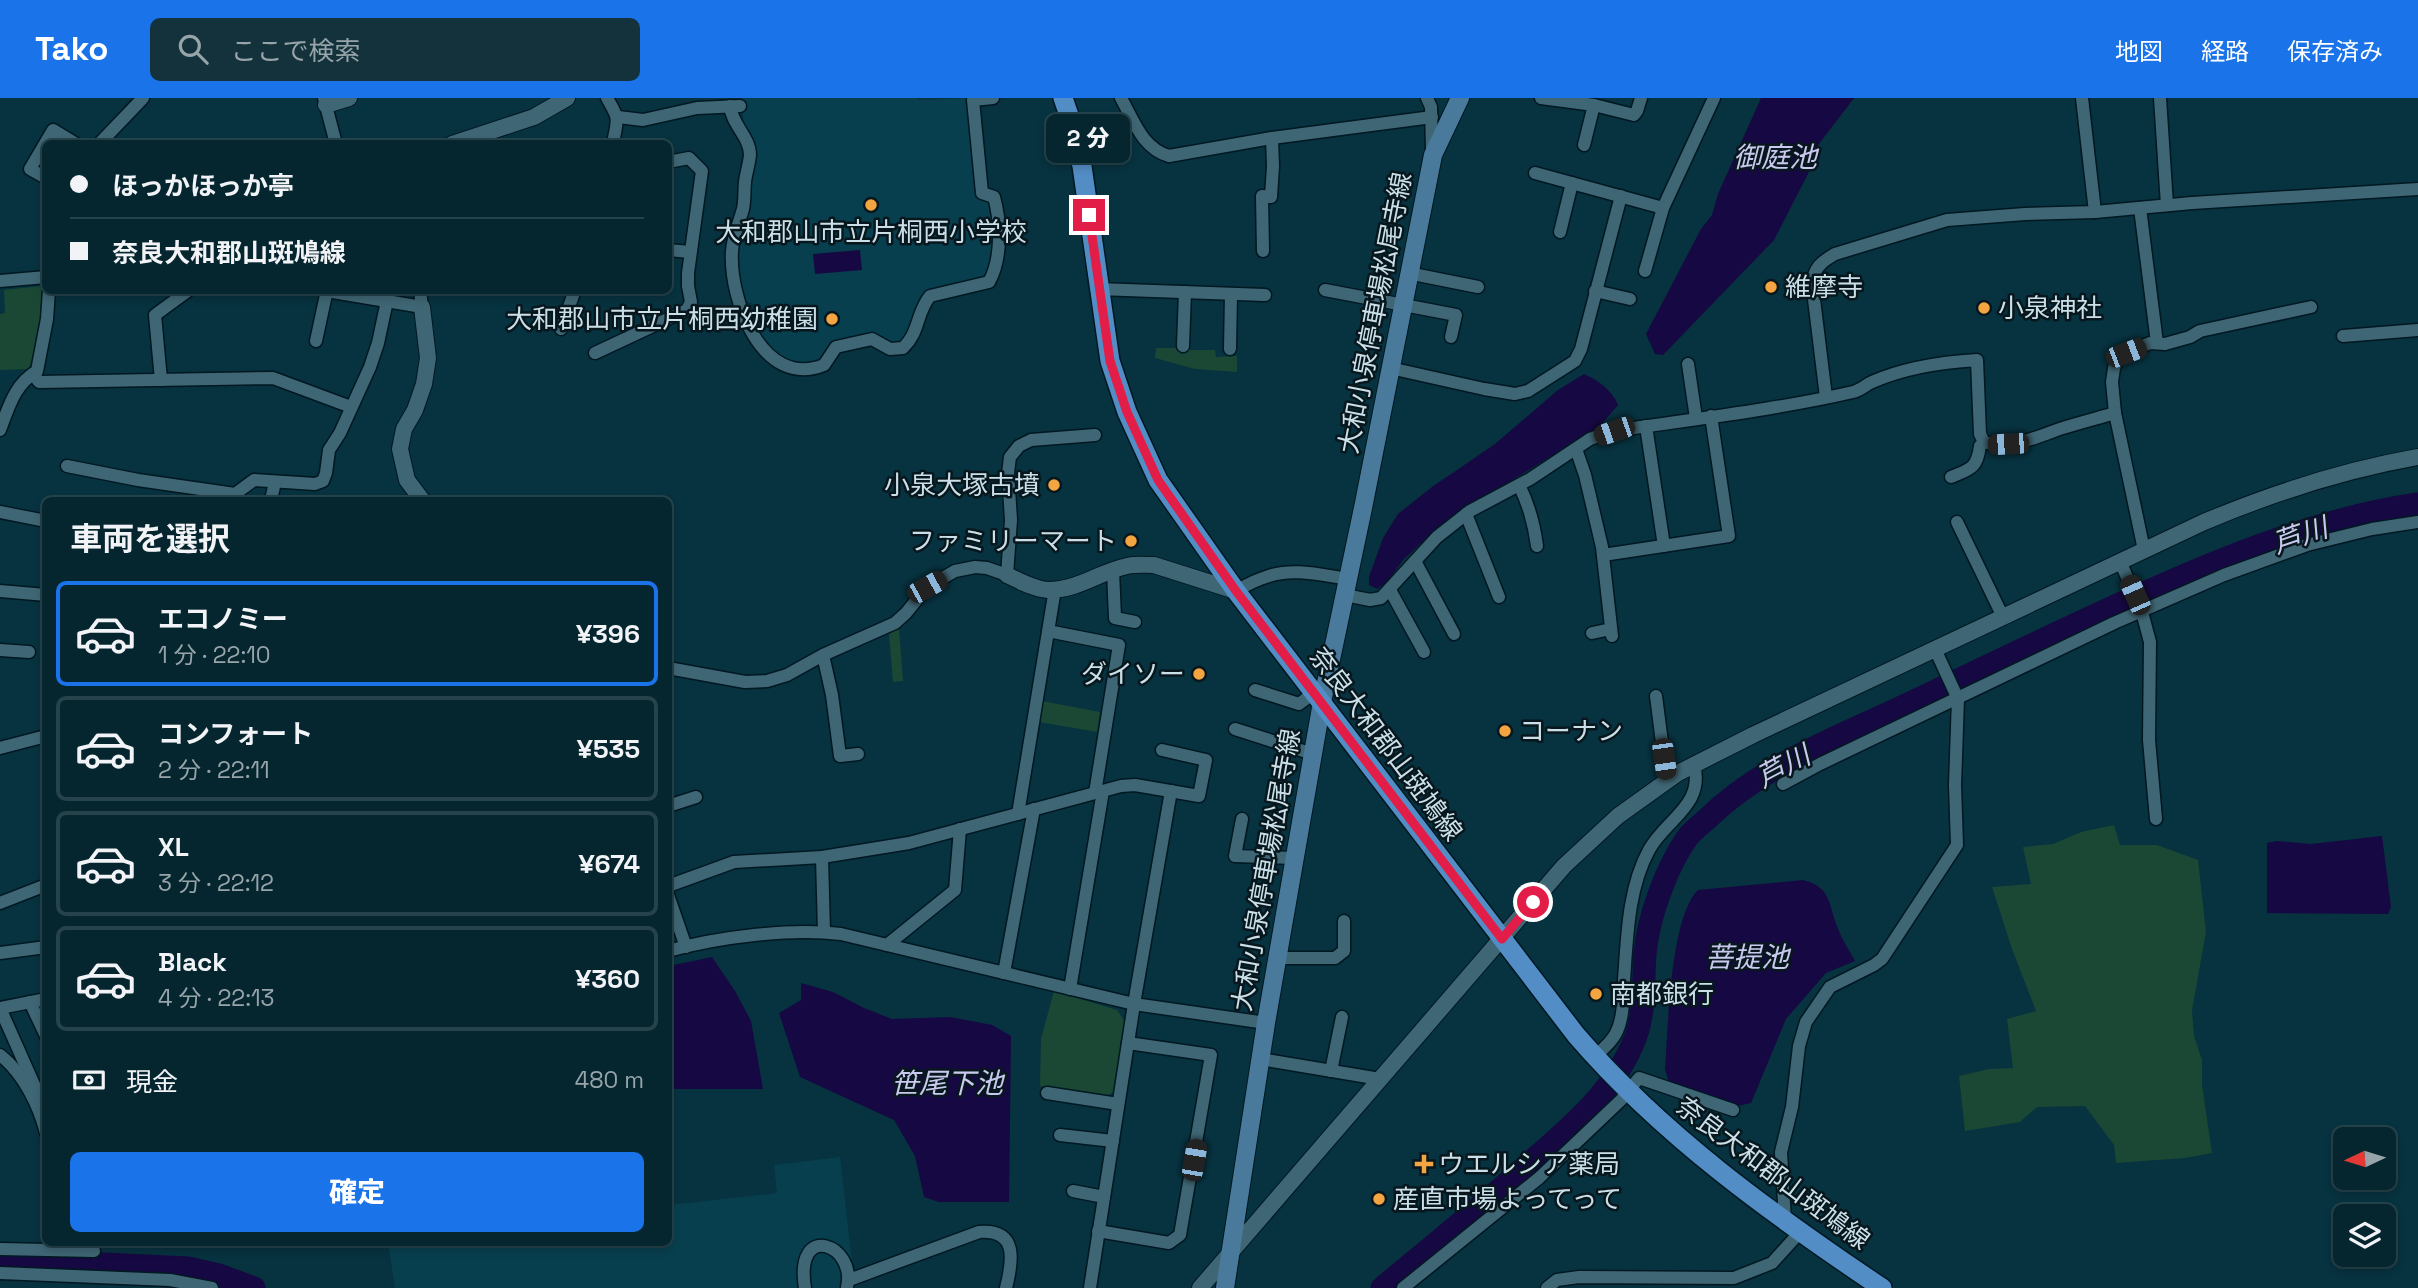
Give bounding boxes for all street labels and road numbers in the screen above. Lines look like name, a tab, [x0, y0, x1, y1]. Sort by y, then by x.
street label: 大和小泉停車場松尾寺線	[1331, 169, 1419, 457]
street label: 奈良大和郡山斑鳩線	[1302, 640, 1470, 848]
street label: 大和小泉停車場松尾寺線	[1224, 726, 1308, 1014]
street label: 奈良大和郡山斑鳩線	[1669, 1089, 1877, 1257]

